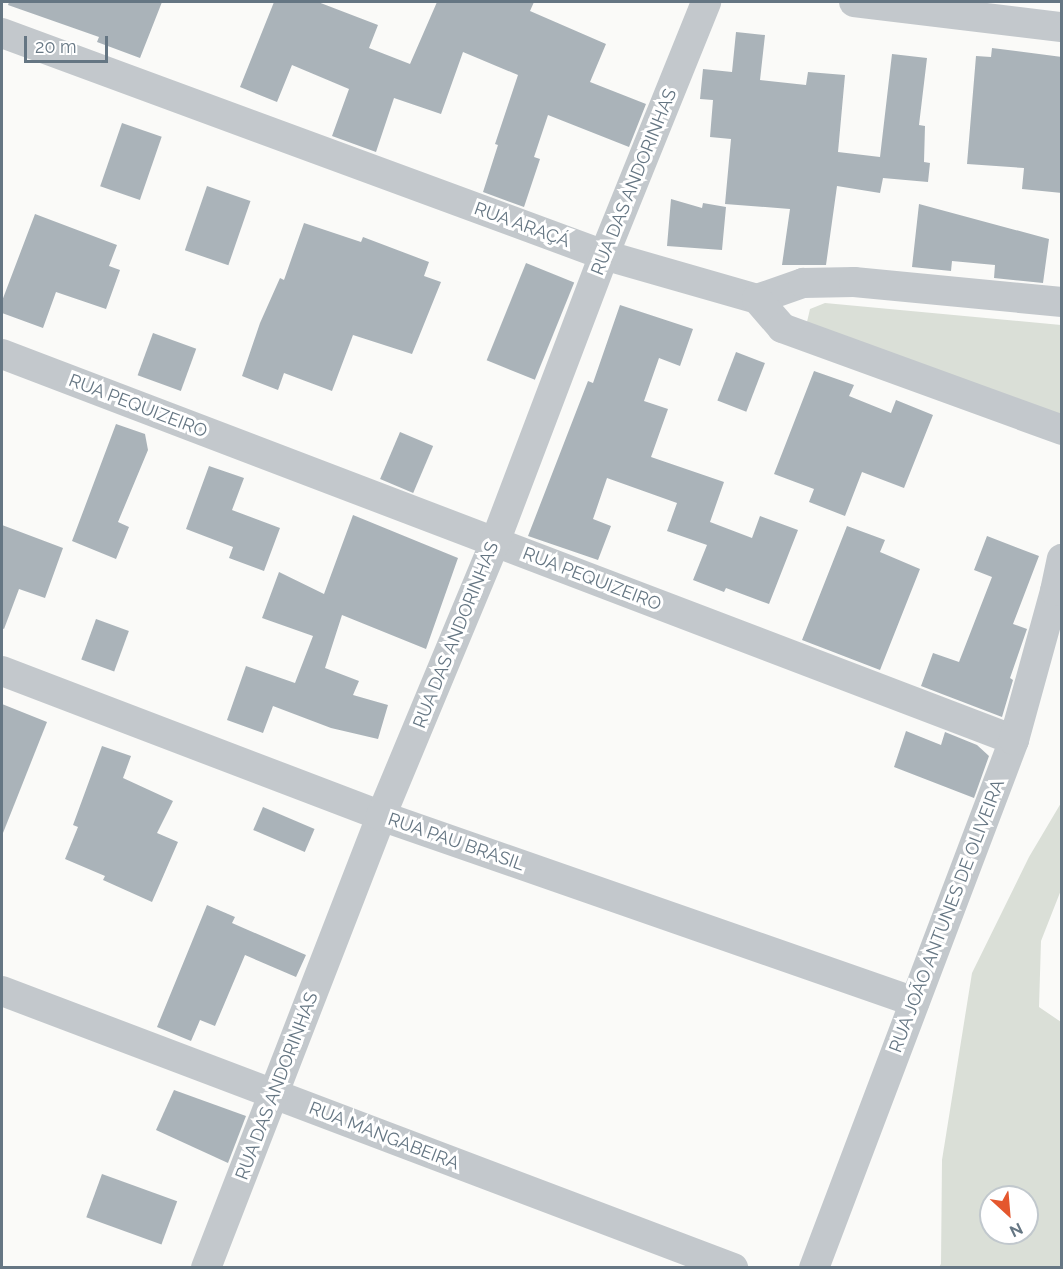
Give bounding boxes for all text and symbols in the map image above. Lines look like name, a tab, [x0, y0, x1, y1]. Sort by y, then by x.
scale bar	[27, 24, 111, 62]
text: 20 m	[35, 36, 77, 57]
street label: RUA DAS ANDORINHAS	[586, 85, 682, 279]
street label: RUA ARAÇÁ	[471, 197, 573, 253]
street label: RUA PEQUIZEIRO	[65, 370, 211, 442]
street label: RUA DAS ANDORINHAS	[408, 538, 504, 732]
street label: RUA PEQUIZEIRO	[519, 543, 665, 615]
street label: RUA JOÃO ANTUNES DE OLIVEIRA	[885, 776, 1009, 1056]
street label: RUA PAU BRASIL	[385, 808, 527, 876]
street label: RUA DAS ANDORINHAS	[231, 989, 323, 1183]
street label: RUA MANGABEIRA	[306, 1097, 462, 1175]
north arrow	[979, 1185, 1039, 1245]
text: N	[1007, 1219, 1026, 1241]

